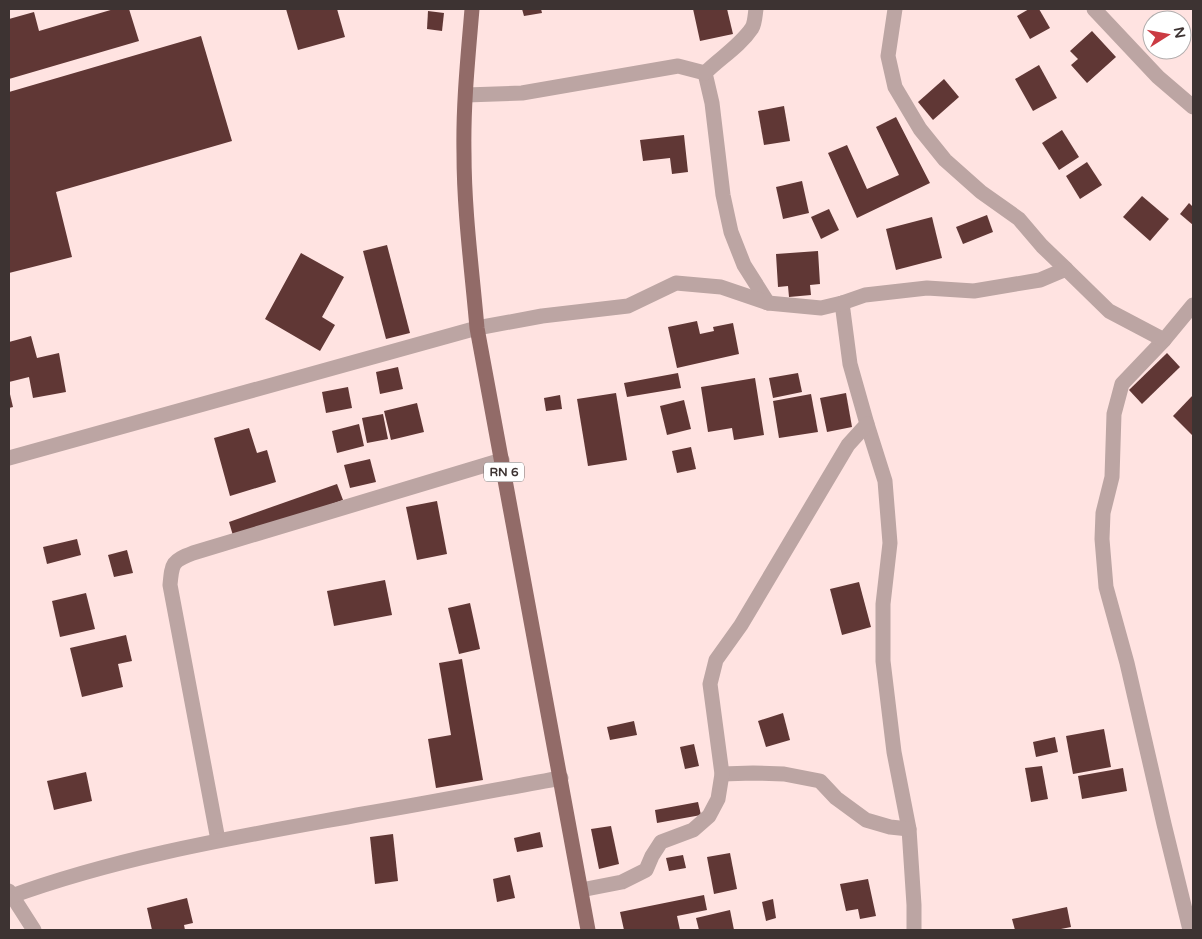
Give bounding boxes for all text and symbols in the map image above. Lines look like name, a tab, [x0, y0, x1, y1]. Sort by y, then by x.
north arrow	[1142, 10, 1192, 60]
text: N	[1170, 25, 1189, 40]
road number: RN 6	[484, 462, 524, 482]

